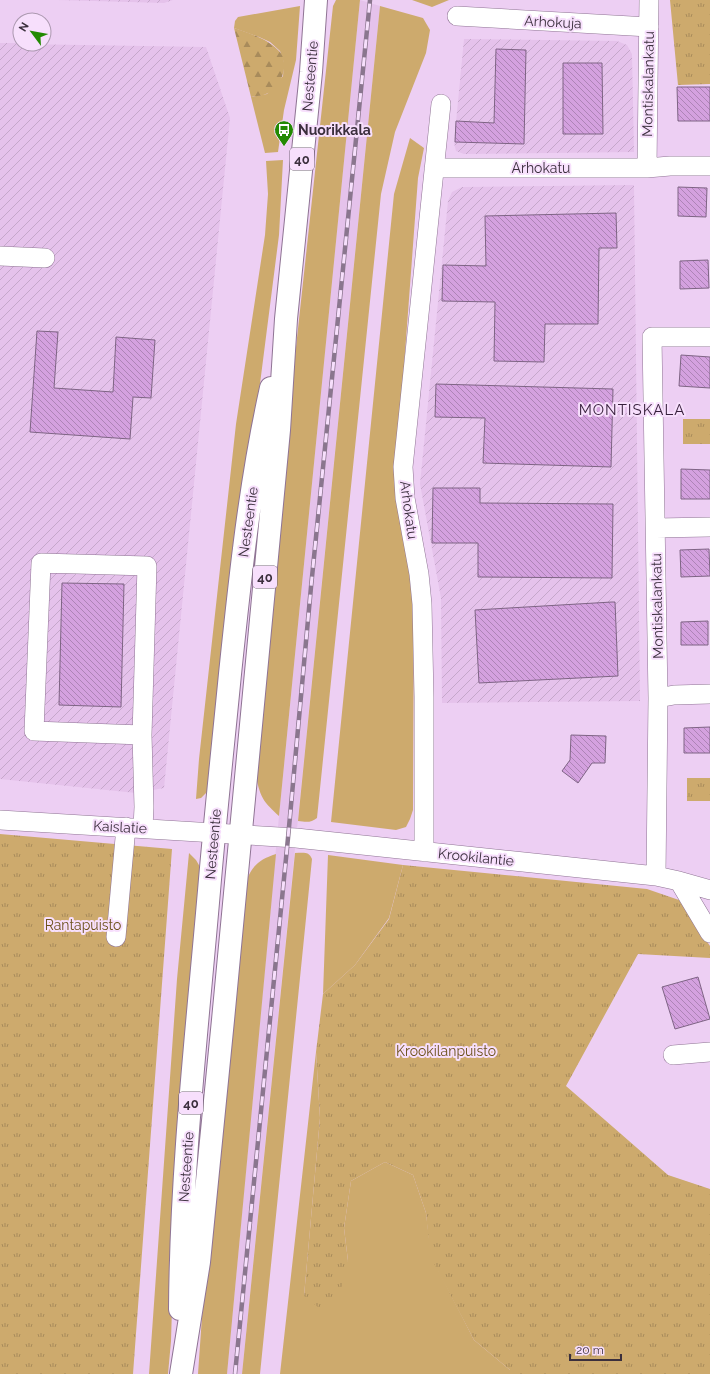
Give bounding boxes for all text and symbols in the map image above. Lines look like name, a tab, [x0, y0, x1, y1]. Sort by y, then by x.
north arrow	[12, 12, 52, 52]
street label: Arhokuja	[524, 13, 582, 31]
text: N	[16, 20, 32, 34]
street label: Montiskalankatu	[639, 31, 657, 137]
street label: Nesteentie	[299, 40, 321, 112]
bus stop icon: Nuorikkala	[273, 119, 295, 147]
place label: Nuorikkala	[298, 122, 371, 138]
road number: 40	[290, 148, 314, 170]
street label: Arhokatu	[512, 160, 570, 176]
district label: MONTISKALA	[579, 401, 685, 419]
street label: Arhokatu	[397, 480, 421, 540]
street label: Nesteentie	[235, 486, 261, 558]
street label: Montiskalankatu	[648, 553, 666, 659]
road number: 40	[253, 566, 277, 588]
street label: Nesteentie	[202, 808, 224, 880]
street label: Kaislatie	[93, 818, 147, 836]
street label: Krookilantie	[437, 845, 515, 869]
park label: Rantapuisto	[45, 917, 121, 933]
park label: Krookilanpuisto	[396, 1043, 496, 1059]
road number: 40	[179, 1092, 203, 1114]
street label: Nesteentie	[176, 1131, 196, 1203]
scale bar	[570, 1336, 621, 1362]
text: 20 m	[576, 1343, 604, 1357]

